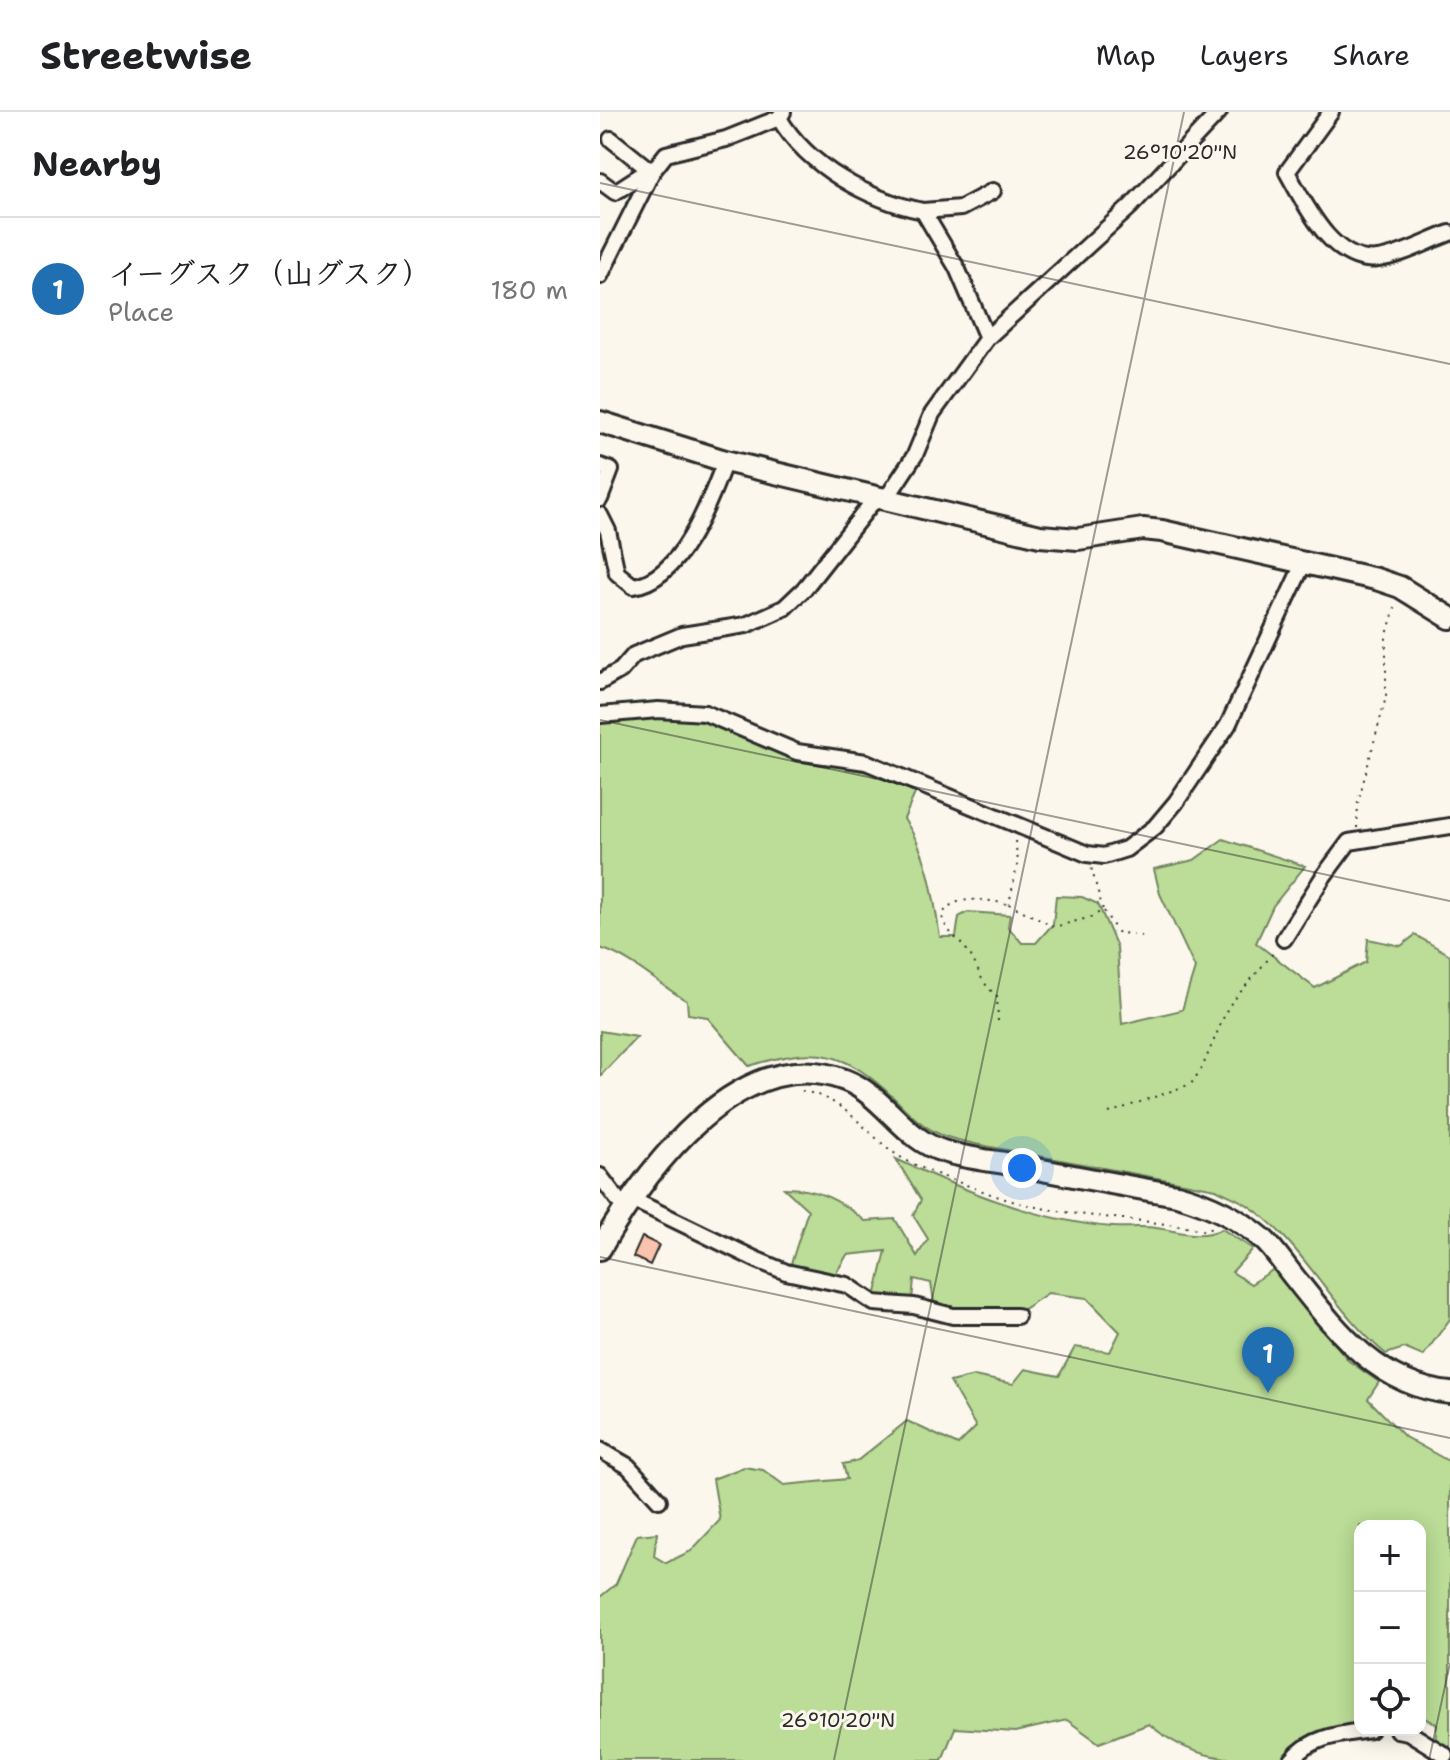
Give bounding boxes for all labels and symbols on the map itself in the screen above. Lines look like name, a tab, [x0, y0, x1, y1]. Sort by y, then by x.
text: 26°10'20"N	[1123, 139, 1237, 165]
your location	[1002, 1148, 1042, 1188]
pin: 1	[1242, 1327, 1294, 1393]
text: 26°10'20"N	[781, 1707, 895, 1733]

